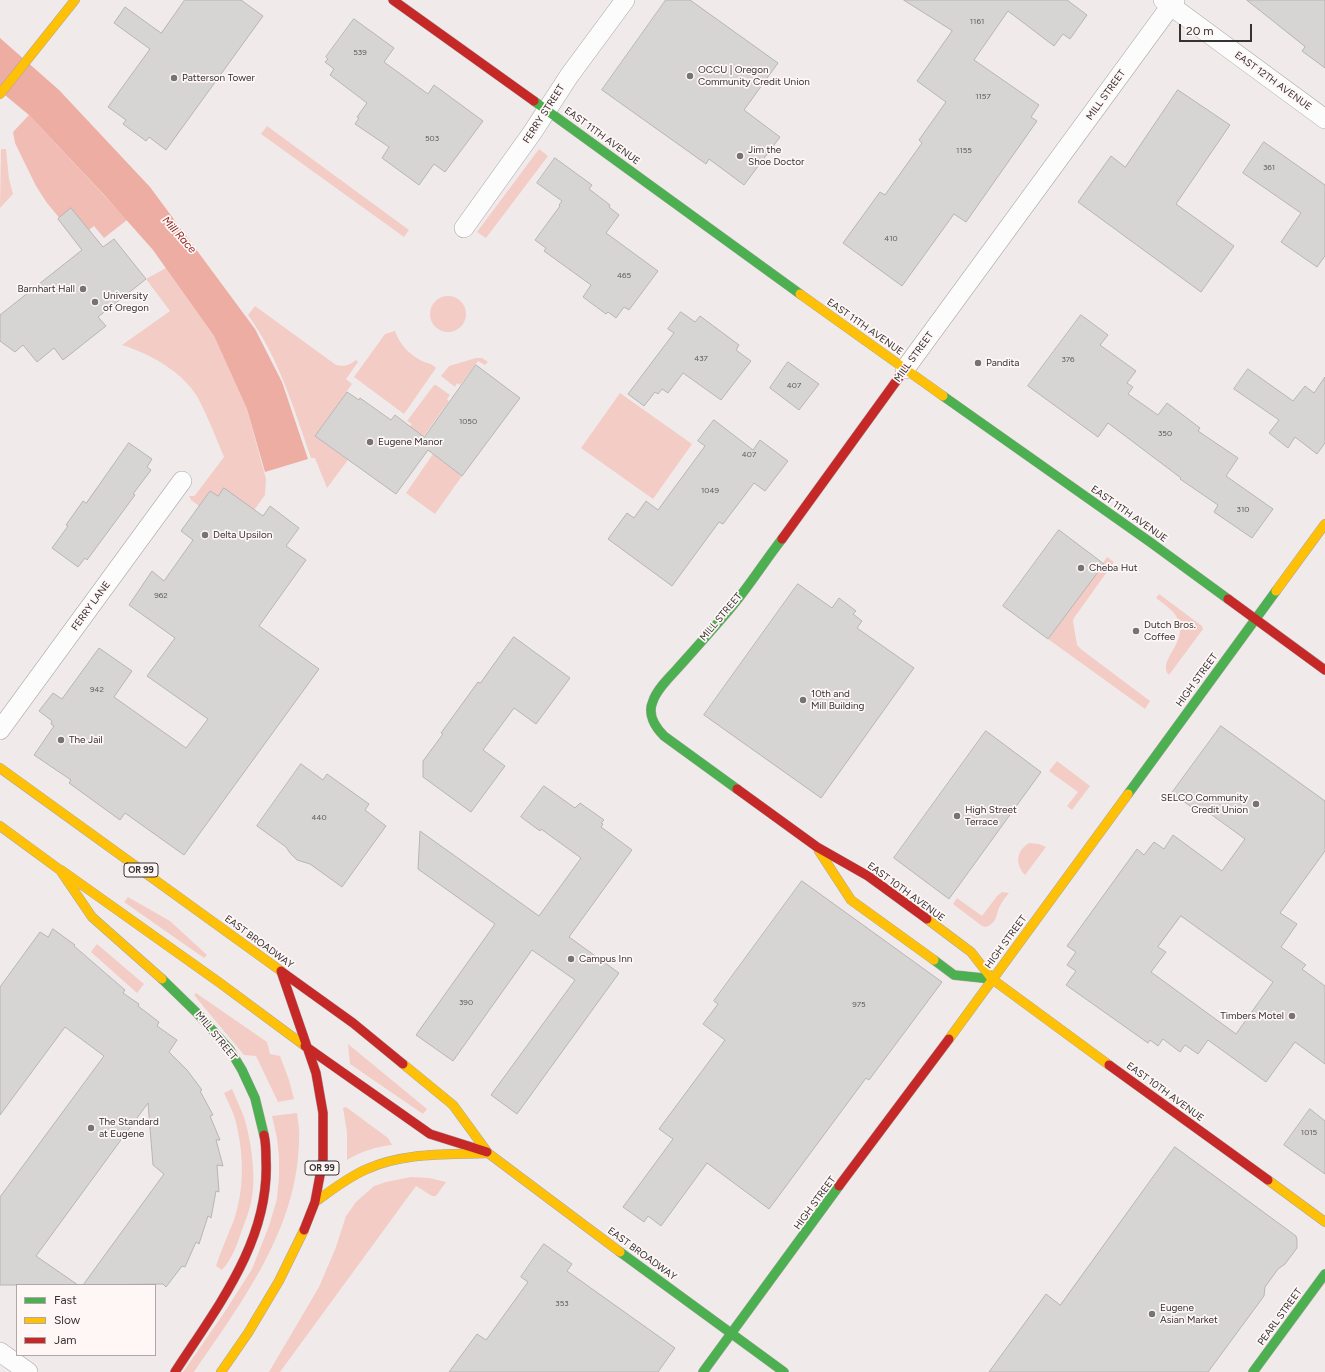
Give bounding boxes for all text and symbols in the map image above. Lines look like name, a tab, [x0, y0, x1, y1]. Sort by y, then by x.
scale bar	[1181, 16, 1254, 42]
house number: 1161	[970, 17, 984, 27]
text: 20 m	[1186, 24, 1214, 38]
house number: 539	[353, 48, 367, 58]
street label: EAST 12TH AVENUE	[1232, 49, 1314, 113]
place label: OCCU | Oregon Community Credit Union	[698, 64, 810, 88]
street label: MILL STREET	[1084, 67, 1128, 123]
marker: OCCU | Oregon Community Credit Union	[685, 71, 695, 81]
place label: Patterson Tower	[182, 72, 255, 84]
marker: Patterson Tower	[169, 73, 179, 83]
street label: FERRY STREET	[521, 82, 567, 146]
house number: 1157	[975, 92, 991, 102]
street label: EAST 11TH AVENUE	[562, 105, 642, 167]
house number: 503	[425, 134, 439, 144]
place label: Jim the Shoe Doctor	[748, 144, 804, 168]
house number: 1155	[956, 146, 972, 156]
marker: Jim the Shoe Doctor	[735, 151, 745, 161]
house number: 361	[1263, 163, 1275, 173]
water label: Mill Race	[159, 214, 199, 256]
house number: 410	[884, 234, 898, 244]
house number: 465	[617, 271, 631, 281]
place label: Barnhart Hall	[18, 283, 75, 295]
marker: Barnhart Hall	[78, 284, 88, 294]
place label: University of Oregon	[103, 290, 149, 314]
street label: EAST 11TH AVENUE	[824, 296, 906, 358]
marker: University of Oregon	[90, 297, 100, 307]
street label: MILL STREET	[892, 329, 936, 385]
house number: 437	[694, 354, 708, 364]
house number: 376	[1061, 355, 1075, 365]
place label: Pandita	[986, 357, 1019, 369]
marker: Pandita	[973, 358, 983, 368]
house number: 407	[787, 381, 801, 391]
house number: 1050	[459, 417, 477, 427]
house number: 350	[1158, 429, 1172, 439]
place label: Eugene Manor	[378, 436, 443, 448]
marker: Eugene Manor	[365, 437, 375, 447]
house number: 407	[742, 450, 756, 460]
street label: EAST 11TH AVENUE	[1088, 483, 1170, 545]
house number: 1049	[701, 486, 719, 496]
house number: 310	[1237, 505, 1249, 515]
place label: Delta Upsilon	[213, 529, 272, 541]
marker: Delta Upsilon	[200, 530, 210, 540]
place label: Cheba Hut	[1089, 562, 1138, 574]
marker: Cheba Hut	[1076, 563, 1086, 573]
street label: FERRY LANE	[69, 579, 113, 633]
street label: MILL STREET	[697, 590, 745, 644]
house number: 962	[154, 591, 168, 601]
place label: Dutch Bros. Coffee	[1144, 619, 1196, 642]
marker: Dutch Bros. Coffee	[1131, 626, 1141, 636]
street label: HIGH STREET	[1174, 651, 1220, 709]
house number: 942	[90, 685, 104, 695]
place label: 10th and Mill Building	[811, 688, 864, 712]
marker: 10th and Mill Building	[798, 695, 808, 705]
place label: The Jail	[69, 734, 103, 746]
marker: The Jail	[56, 735, 66, 745]
place label: SELCO Community Credit Union	[1161, 792, 1248, 816]
marker: SELCO Community Credit Union	[1251, 799, 1261, 809]
place label: High Street Terrace	[965, 804, 1017, 828]
marker: High Street Terrace	[952, 811, 962, 821]
house number: 440	[311, 813, 327, 823]
street label: EAST 10TH AVENUE	[865, 860, 947, 924]
road number: OR 99	[124, 863, 158, 877]
street label: EAST BROADWAY	[222, 913, 296, 971]
street label: HIGH STREET	[983, 913, 1029, 971]
place label: Campus Inn	[579, 953, 632, 965]
marker: Campus Inn	[566, 954, 576, 964]
house number: 390	[459, 998, 473, 1008]
house number: 975	[852, 1000, 866, 1010]
street label: MILL STREET	[193, 1009, 239, 1063]
place label: Timbers Motel	[1220, 1010, 1284, 1022]
marker: Timbers Motel	[1287, 1011, 1297, 1021]
street label: EAST 10TH AVENUE	[1124, 1060, 1206, 1124]
place label: The Standard at Eugene	[99, 1116, 159, 1140]
marker: The Standard at Eugene	[86, 1123, 96, 1133]
house number: 1015	[1301, 1128, 1317, 1138]
road number: OR 99	[305, 1161, 339, 1175]
street label: HIGH STREET	[792, 1174, 838, 1232]
street label: EAST BROADWAY	[605, 1225, 679, 1283]
legend	[16, 1284, 156, 1356]
street label: PEARL STREET	[1255, 1286, 1305, 1348]
text: Fast	[54, 1293, 77, 1307]
house number: 353	[555, 1299, 569, 1309]
place label: Eugene Asian Market	[1160, 1302, 1218, 1326]
marker: Eugene Asian Market	[1147, 1309, 1157, 1319]
text: Slow	[54, 1313, 80, 1327]
text: Jam	[54, 1333, 77, 1347]

